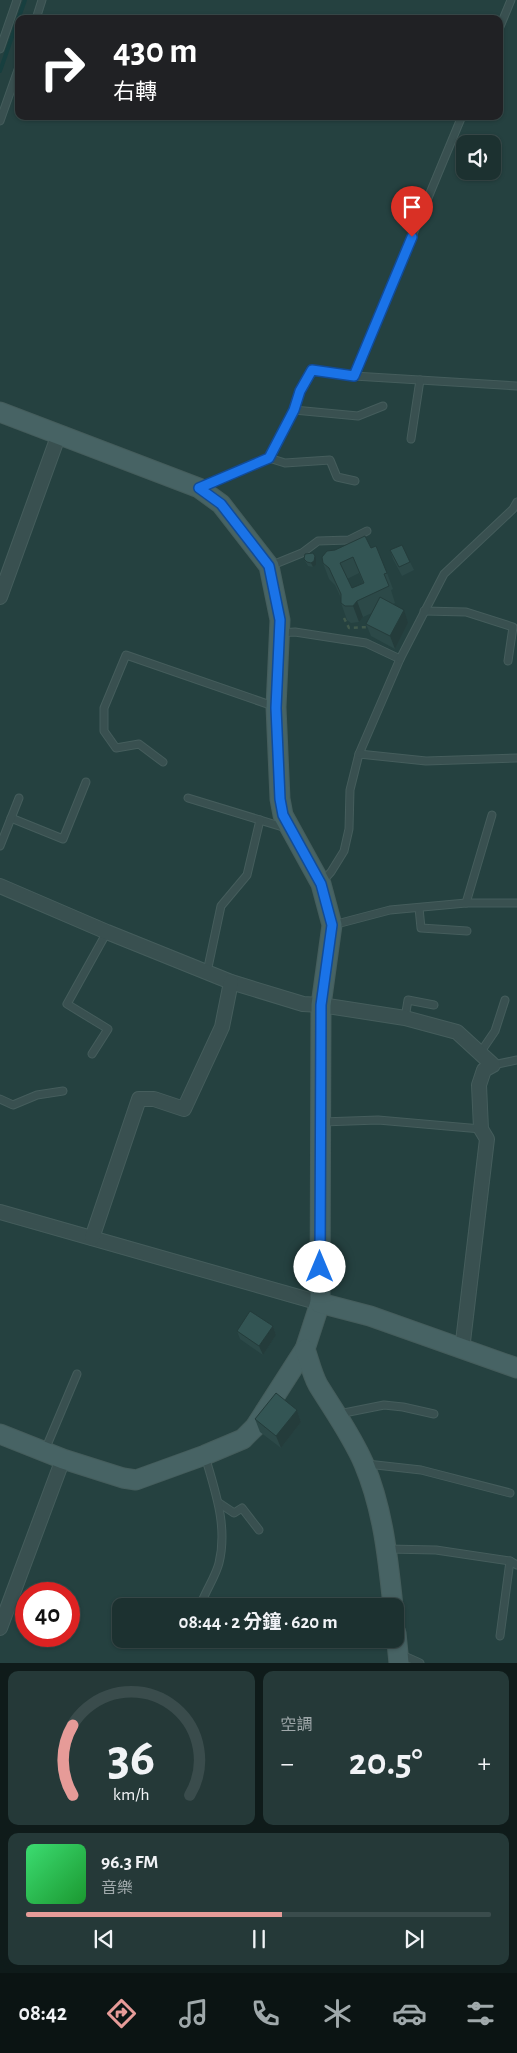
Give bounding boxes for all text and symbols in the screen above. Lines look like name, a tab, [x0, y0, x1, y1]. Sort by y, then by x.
text: 430 m	[113, 34, 197, 69]
icon: right	[30, 35, 95, 100]
text: 右轉	[113, 81, 157, 103]
map controls	[456, 135, 501, 180]
button: sound	[456, 135, 501, 180]
pin	[391, 186, 433, 237]
icon: arrive	[398, 193, 426, 221]
position arrow	[293, 1240, 345, 1292]
speed limit sign: 40	[15, 1582, 80, 1647]
text: 08:44 · 2 分鐘 · 620 m	[179, 1613, 337, 1632]
text: 空調	[281, 1717, 313, 1733]
text: 36	[107, 1732, 155, 1784]
text: 20.5°	[349, 1744, 423, 1782]
text: −	[281, 1750, 294, 1778]
text: +	[478, 1750, 491, 1778]
text: km/h	[113, 1786, 150, 1804]
text: 96.3 FM	[101, 1853, 158, 1872]
text: 音樂	[101, 1880, 133, 1896]
icon: previous	[90, 1925, 118, 1953]
icon: pause	[245, 1925, 273, 1953]
icon: next	[400, 1925, 428, 1953]
icon: directions	[104, 1996, 139, 2031]
icon: music	[176, 1996, 211, 2031]
icon: phone	[248, 1996, 283, 2031]
icon: climate	[320, 1996, 355, 2031]
icon: car	[392, 1996, 427, 2031]
icon: filters	[463, 1996, 498, 2031]
text: 08:42	[18, 2002, 67, 2024]

